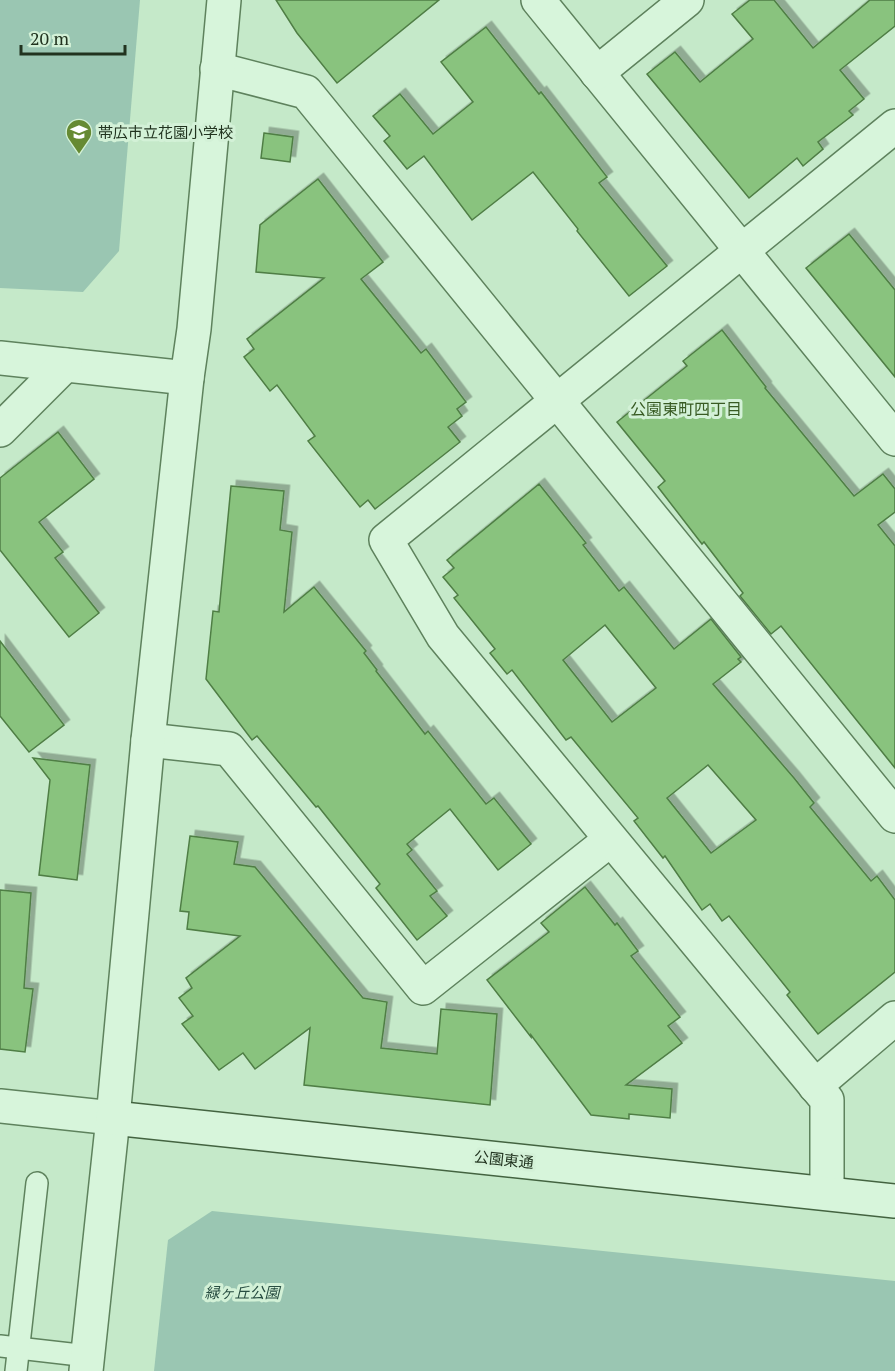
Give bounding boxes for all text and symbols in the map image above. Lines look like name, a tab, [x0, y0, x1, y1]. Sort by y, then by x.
scale bar	[21, 18, 124, 56]
text: 20 m	[30, 26, 70, 50]
school or university icon: 帯広市立花園小学校	[64, 117, 94, 155]
place label: 帯広市立花園小学校	[98, 122, 233, 142]
district label: 公園東町四丁目	[630, 398, 742, 420]
street label: 公園東通	[473, 1146, 535, 1172]
park label: 緑ヶ丘公園	[204, 1282, 281, 1302]

